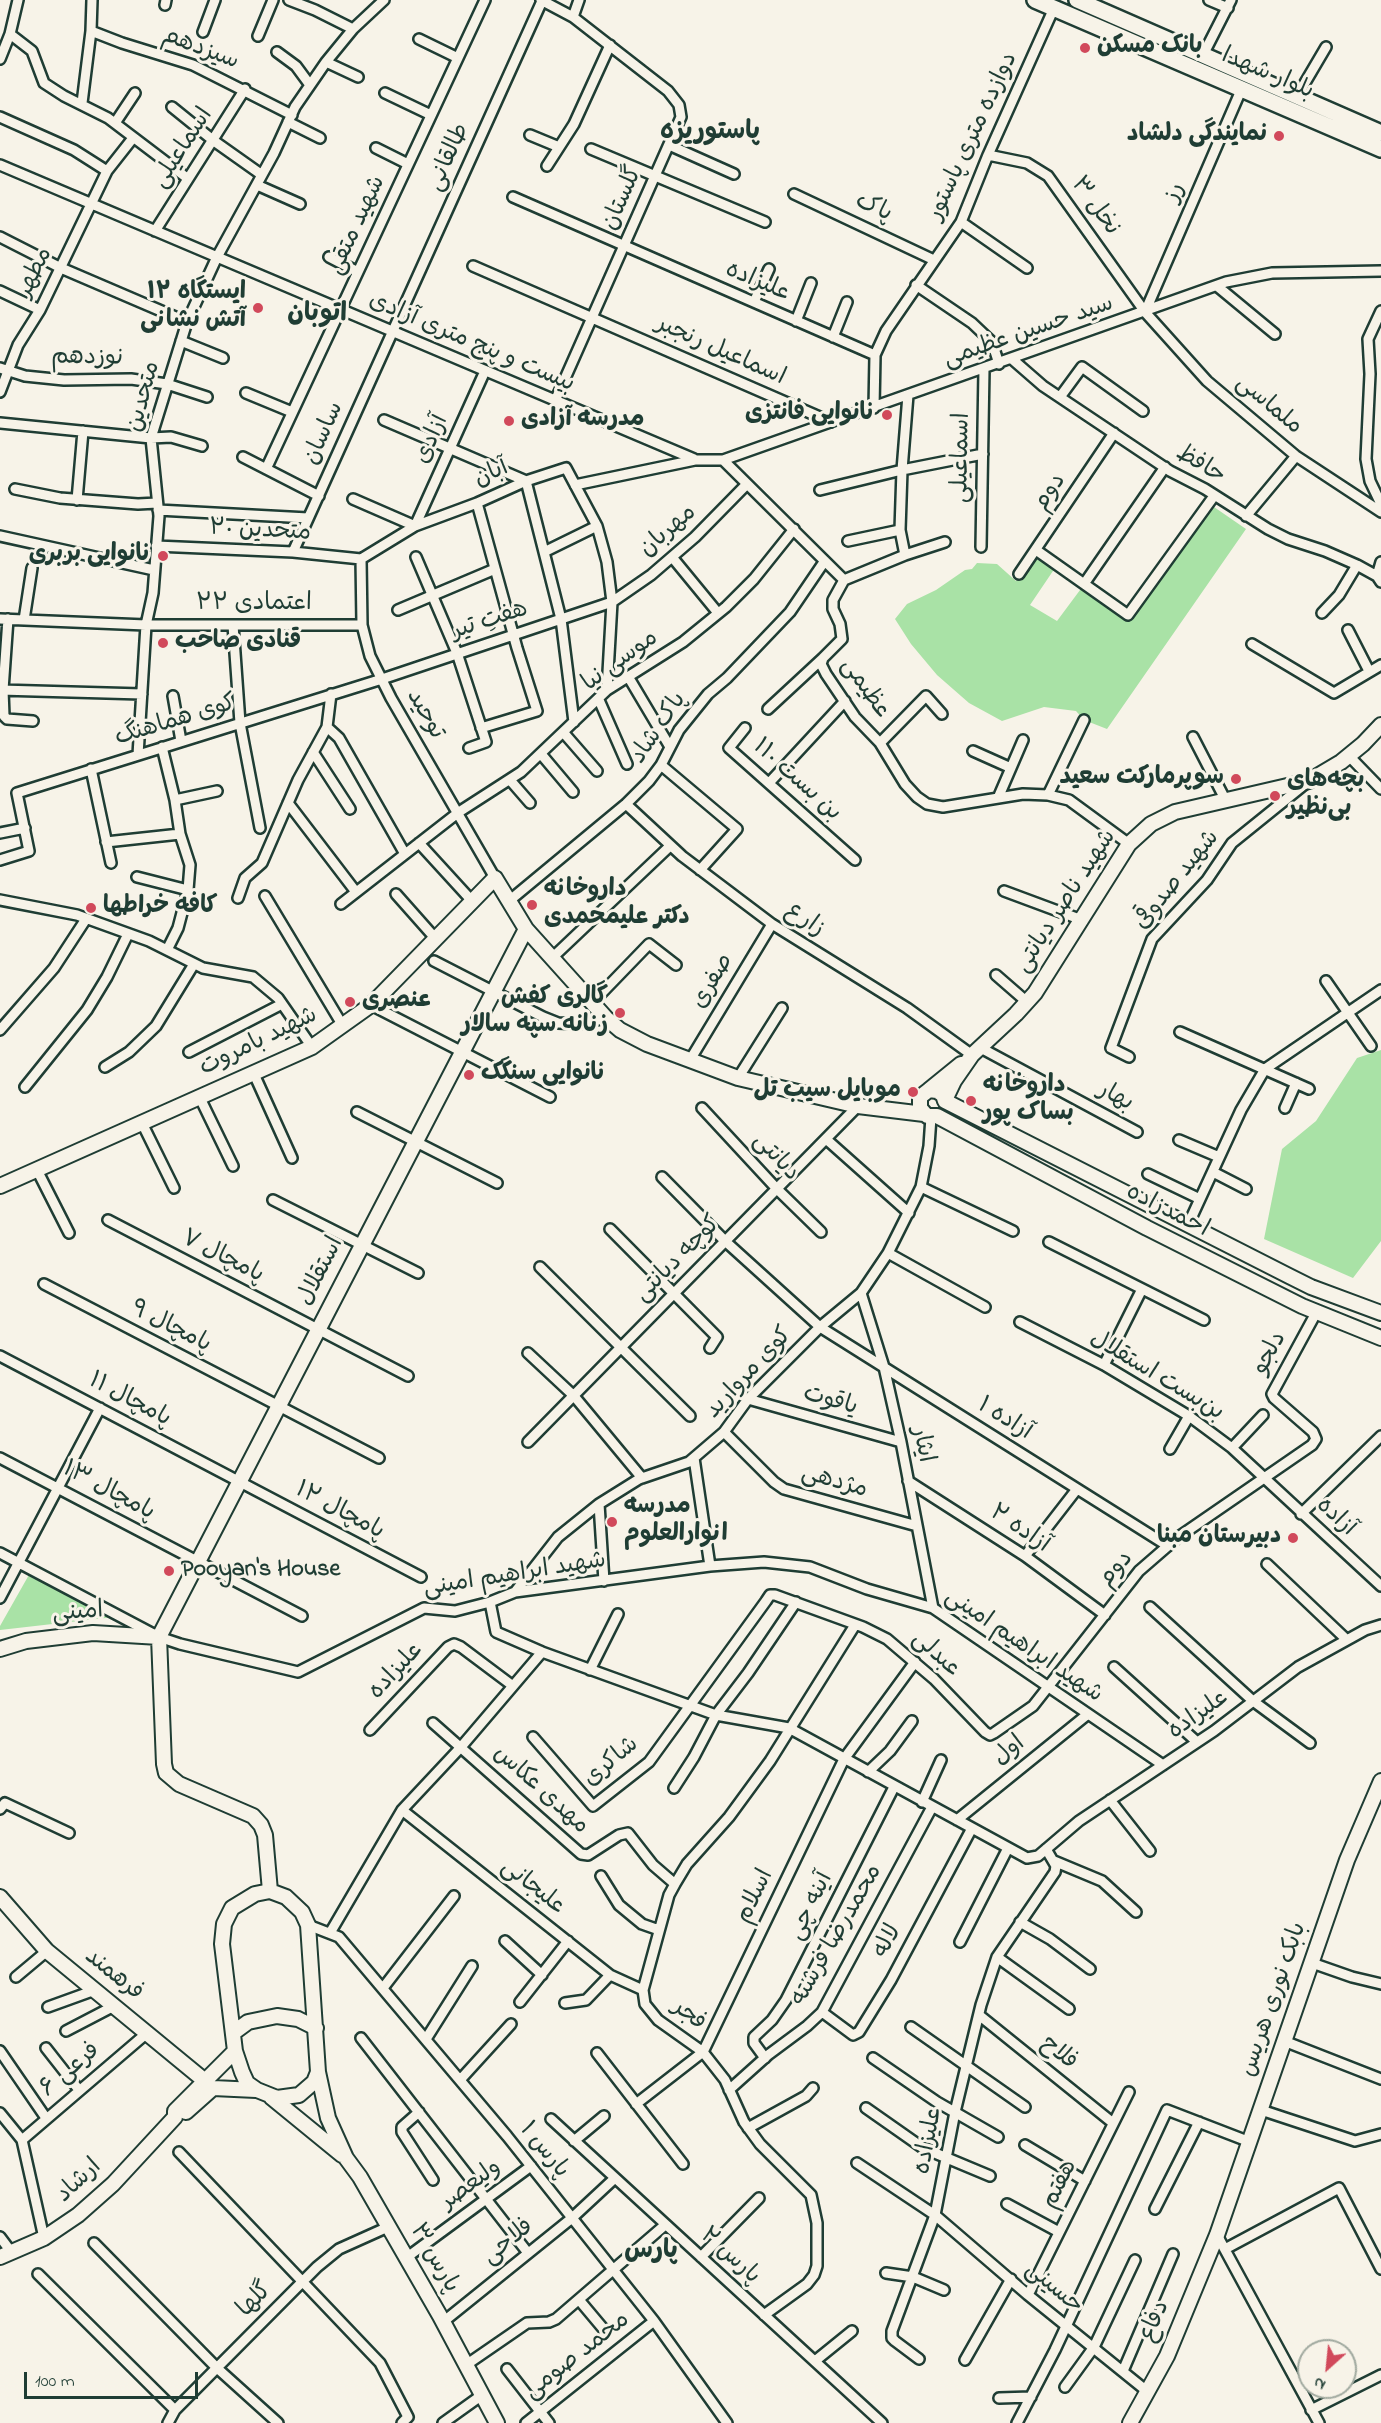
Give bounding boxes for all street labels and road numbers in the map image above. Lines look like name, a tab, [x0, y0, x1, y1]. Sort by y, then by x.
street label: سیزدهم	[158, 22, 242, 78]
street label: بلوار شهدا	[1217, 43, 1317, 107]
street label: دوازده متری پاستور	[922, 48, 1026, 226]
street label: اسماعیلی	[147, 103, 221, 195]
street label: طالقانی	[422, 120, 478, 196]
street label: گلستان	[597, 162, 651, 236]
street label: شهید متقی	[323, 172, 393, 280]
street label: نخل ۳	[1063, 172, 1125, 242]
street label: رز	[1159, 179, 1193, 207]
street label: پاک	[850, 188, 896, 230]
street label: مطهر	[12, 243, 60, 303]
street label: علیزاده	[720, 257, 794, 309]
street label: بیست و پنج متری آزادی	[364, 288, 578, 400]
street label: سید حسین عظیمی	[940, 290, 1118, 376]
street label: اسماعیل رنجبر	[650, 311, 790, 393]
street label: نوزدهم	[51, 344, 123, 374]
street label: متحدین	[122, 358, 168, 436]
street label: ملماسی	[1229, 370, 1307, 442]
street label: ساسان	[298, 398, 352, 470]
street label: آزادی	[410, 411, 456, 469]
street label: اسماعیلی	[948, 413, 978, 503]
street label: حافظ	[1170, 440, 1230, 492]
street label: آبان	[470, 455, 514, 495]
street label: دوم	[1028, 469, 1074, 517]
street label: مهربان	[635, 499, 703, 565]
street label: متحدین ۲۰	[208, 515, 312, 549]
street label: اعتمادی ۲۲	[196, 591, 312, 619]
street label: هفتِ تیر	[448, 596, 532, 648]
street label: موسی نیا	[577, 625, 665, 699]
street label: عظیمی	[833, 653, 895, 725]
street label: توحید	[398, 685, 450, 745]
street label: پاک شاد	[626, 688, 694, 770]
street label: کوی هماهنگ	[112, 690, 240, 754]
street label: بن بست ۱۱۰	[746, 734, 846, 828]
street label: شهید ناصر دیانتی	[1010, 825, 1124, 979]
street label: شهید صدوقی	[1129, 825, 1227, 937]
street label: زارع	[779, 897, 829, 945]
street label: صفری	[686, 949, 742, 1015]
street label: شهید بامروت	[195, 1002, 323, 1084]
street label: بهار	[1092, 1077, 1138, 1119]
street label: دیانتی	[745, 1128, 805, 1188]
street label: احمدزاده	[1121, 1179, 1213, 1245]
street label: کوچه دیانتی	[630, 1211, 728, 1309]
street label: پامچال ۷	[176, 1225, 268, 1291]
street label: استقلال	[293, 1233, 351, 1311]
street label: پامچال ۹	[125, 1295, 215, 1361]
street label: کوی مروارید	[700, 1322, 800, 1426]
street label: بن‌بست استقلال	[1084, 1326, 1228, 1428]
street label: دلجو	[1247, 1327, 1295, 1381]
street label: پامچال ۱۱	[83, 1367, 175, 1435]
street label: یاقوت	[799, 1381, 861, 1423]
street label: آزاده ۱	[971, 1392, 1037, 1448]
street label: ایثار	[903, 1425, 939, 1465]
street label: پامچال ۱۳	[57, 1456, 159, 1528]
street label: مژدهی	[798, 1460, 870, 1506]
street label: پامچال ۱۲	[289, 1477, 389, 1547]
street label: آزاده	[1309, 1492, 1361, 1544]
street label: آزاده ۲	[983, 1499, 1055, 1561]
street label: دوم	[1093, 1546, 1141, 1594]
street label: شهید ابراهیم امینی	[422, 1547, 608, 1605]
street label: شهید ابراهیم امینی	[938, 1583, 1108, 1711]
street label: امینی	[52, 1598, 104, 1630]
street label: عبدلی	[905, 1626, 965, 1684]
street label: علیزاده	[363, 1638, 431, 1706]
street label: علیزاده	[1163, 1685, 1235, 1747]
street label: اول	[988, 1730, 1032, 1774]
street label: شاکری	[578, 1732, 646, 1794]
street label: مهدی عکاس	[486, 1740, 594, 1842]
street label: علیجانی	[494, 1854, 570, 1922]
street label: محمدرضا فرشته	[786, 1860, 890, 2012]
street label: اسلام	[731, 1865, 781, 1929]
street label: آینه چی	[783, 1868, 841, 1946]
street label: بابک نوری هریس	[1235, 1919, 1315, 2081]
street label: لاله	[868, 1920, 910, 1964]
street label: فرهمند	[78, 1944, 148, 2008]
street label: فجر	[665, 1994, 711, 2038]
street label: فلاح	[1034, 2030, 1082, 2078]
street label: فرعی ۶	[35, 2037, 107, 2105]
street label: علیزاده	[909, 2105, 951, 2177]
street label: پارس ۱	[512, 2117, 574, 2185]
street label: ارشاد	[51, 2154, 109, 2210]
street label: ولیعصر	[436, 2154, 508, 2218]
street label: هفتم	[1037, 2156, 1085, 2214]
street label: فلاحی	[477, 2214, 541, 2272]
street label: پارس ۳	[402, 2219, 464, 2299]
street label: پارس ۲	[693, 2222, 765, 2292]
street label: حسینی	[1018, 2256, 1088, 2322]
street label: گلها	[232, 2277, 280, 2325]
street label: دفاع	[1134, 2297, 1178, 2347]
street label: محمد صومی	[520, 2307, 636, 2407]

